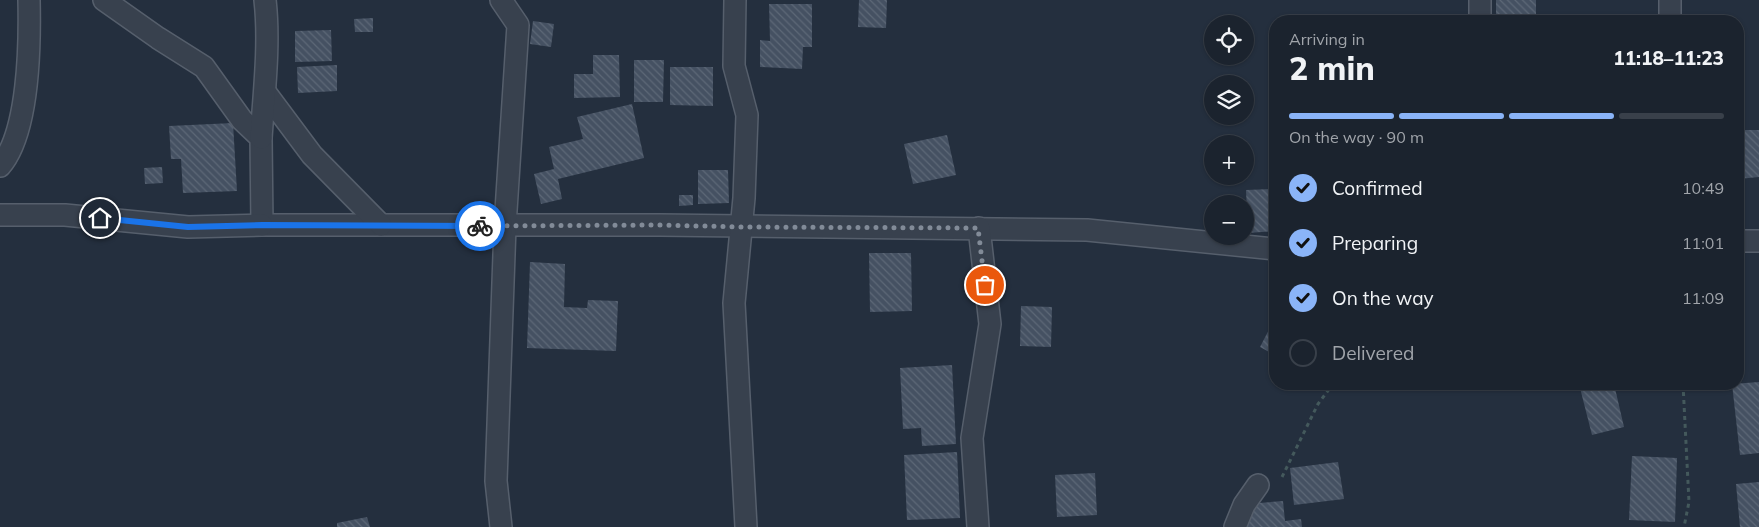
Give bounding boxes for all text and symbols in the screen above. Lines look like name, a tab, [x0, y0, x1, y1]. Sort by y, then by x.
map controls	[1204, 15, 1254, 245]
button: locate	[1204, 15, 1254, 65]
text: Arriving in	[1289, 29, 1365, 49]
text: 11:18–11:23	[1613, 46, 1724, 70]
text: 2 min	[1289, 48, 1375, 88]
button: layers	[1204, 75, 1254, 125]
text: On the way · 90 m	[1289, 127, 1424, 147]
button: +	[1204, 135, 1254, 185]
icon: check	[1289, 174, 1317, 202]
text: Confirmed	[1332, 176, 1423, 200]
text: 10:49	[1682, 178, 1724, 198]
button: −	[1204, 195, 1254, 245]
pin	[79, 197, 121, 239]
courier	[455, 201, 505, 251]
icon: home	[86, 204, 114, 232]
icon: bike	[466, 212, 494, 240]
icon: check	[1289, 229, 1317, 257]
text: Preparing	[1332, 231, 1418, 255]
text: 11:01	[1682, 233, 1724, 253]
pin	[964, 264, 1006, 306]
icon: bag	[971, 271, 999, 299]
icon: check	[1289, 284, 1317, 312]
text: On the way	[1332, 286, 1434, 310]
text: 11:09	[1682, 288, 1724, 308]
text: Delivered	[1332, 341, 1414, 365]

